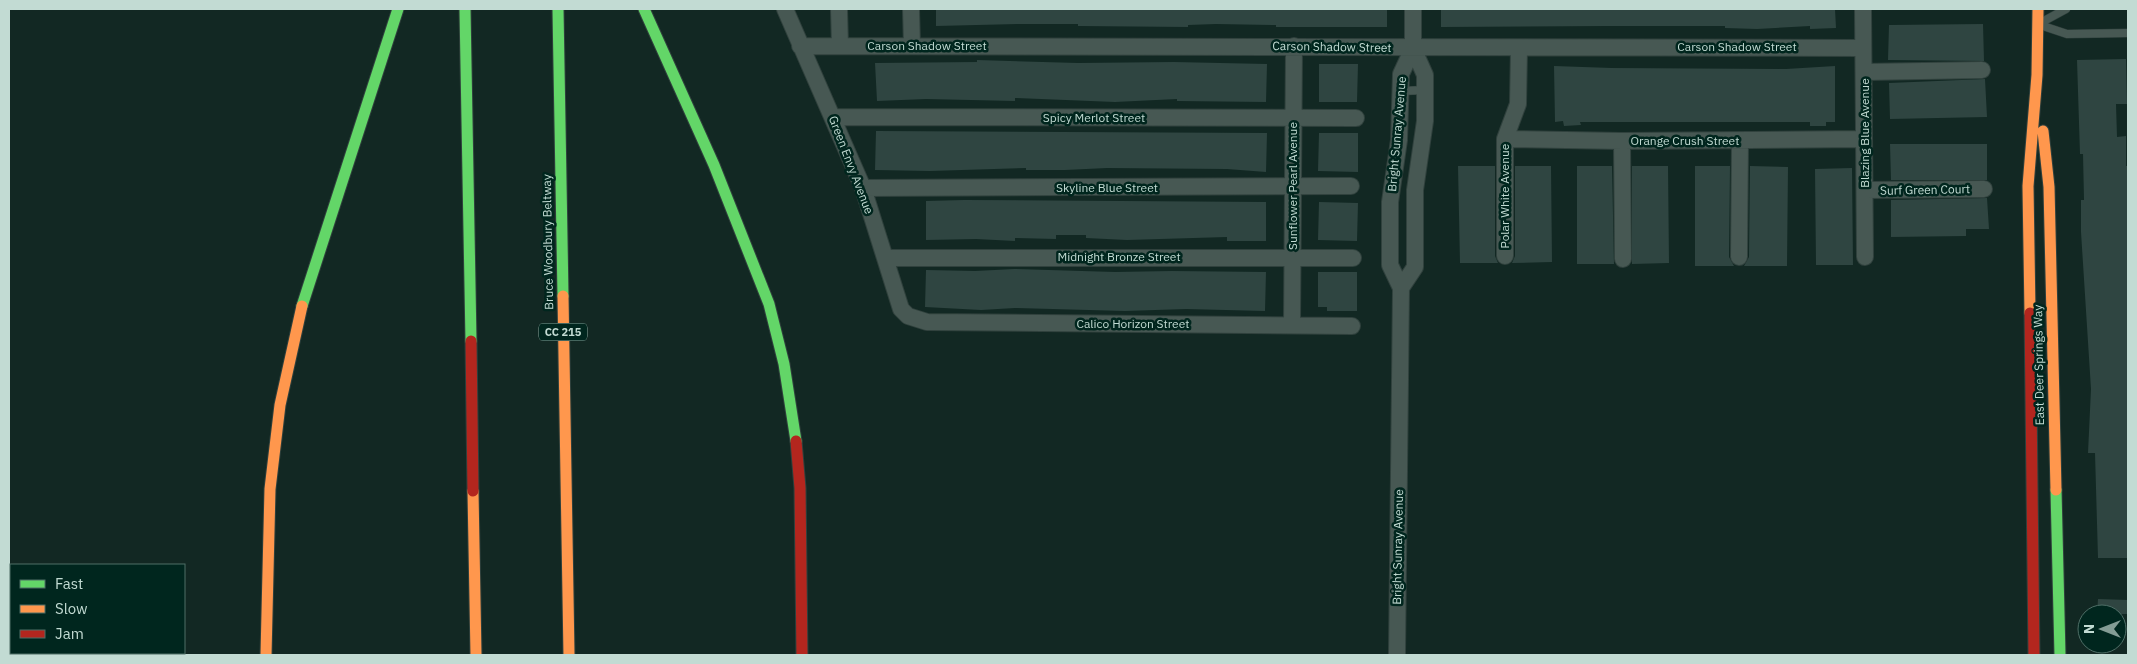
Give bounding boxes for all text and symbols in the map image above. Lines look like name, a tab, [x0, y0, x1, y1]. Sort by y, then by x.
street label: Carson Shadow Street	[867, 38, 987, 53]
street label: Carson Shadow Street	[1272, 38, 1392, 55]
street label: Carson Shadow Street	[1677, 39, 1797, 54]
street label: Bright Sunray Avenue	[1384, 75, 1409, 192]
street label: Blazing Blue Avenue	[1857, 78, 1872, 188]
street label: Spicy Merlot Street	[1043, 110, 1145, 125]
street label: Green Envy Avenue	[826, 114, 877, 216]
street label: Sunflower Pearl Avenue	[1285, 122, 1300, 250]
street label: Orange Crush Street	[1631, 133, 1739, 148]
street label: Polar White Avenue	[1497, 143, 1512, 248]
street label: Bruce Woodbury Beltway	[539, 174, 556, 310]
street label: Skyline Blue Street	[1056, 180, 1158, 195]
street label: Surf Green Court	[1880, 181, 1970, 198]
street label: Midnight Bronze Street	[1057, 249, 1181, 264]
street label: East Deer Springs Way	[2030, 305, 2047, 426]
street label: Calico Horizon Street	[1077, 316, 1189, 331]
road number: CC 215	[539, 324, 587, 341]
street label: Bright Sunray Avenue	[1389, 489, 1406, 605]
legend	[10, 564, 185, 654]
text: Fast	[55, 574, 83, 593]
text: Slow	[55, 599, 88, 618]
north arrow	[2077, 604, 2127, 654]
text: Jam	[55, 624, 84, 643]
text: N	[2080, 624, 2098, 634]

